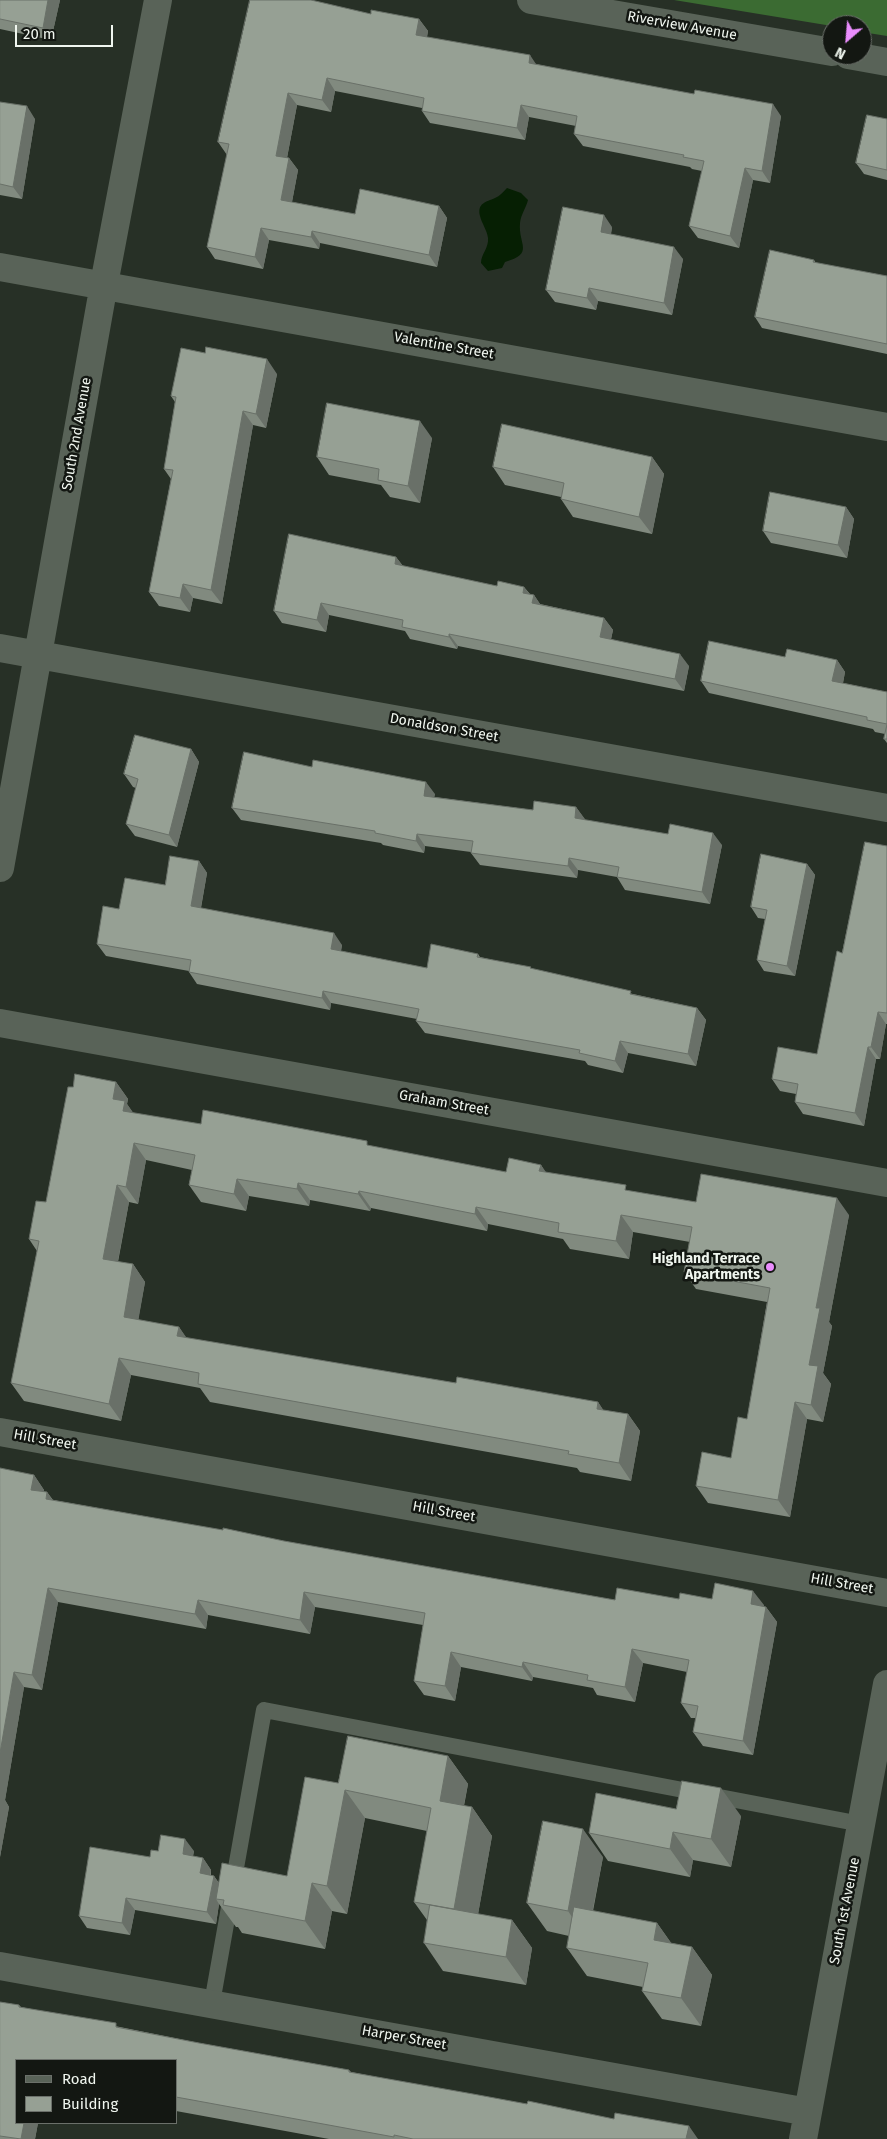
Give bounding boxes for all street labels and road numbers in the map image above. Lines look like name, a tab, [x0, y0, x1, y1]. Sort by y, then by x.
street label: Riverview Avenue	[626, 8, 738, 44]
street label: Valentine Street	[393, 329, 495, 363]
street label: South 2nd Avenue	[59, 376, 95, 492]
street label: Donaldson Street	[388, 710, 500, 746]
street label: Graham Street	[398, 1087, 490, 1119]
street label: Hill Street	[12, 1426, 78, 1454]
street label: Hill Street	[411, 1498, 477, 1526]
street label: Hill Street	[809, 1570, 875, 1598]
street label: South 1st Avenue	[826, 1856, 864, 1966]
street label: Harper Street	[360, 2022, 448, 2054]

